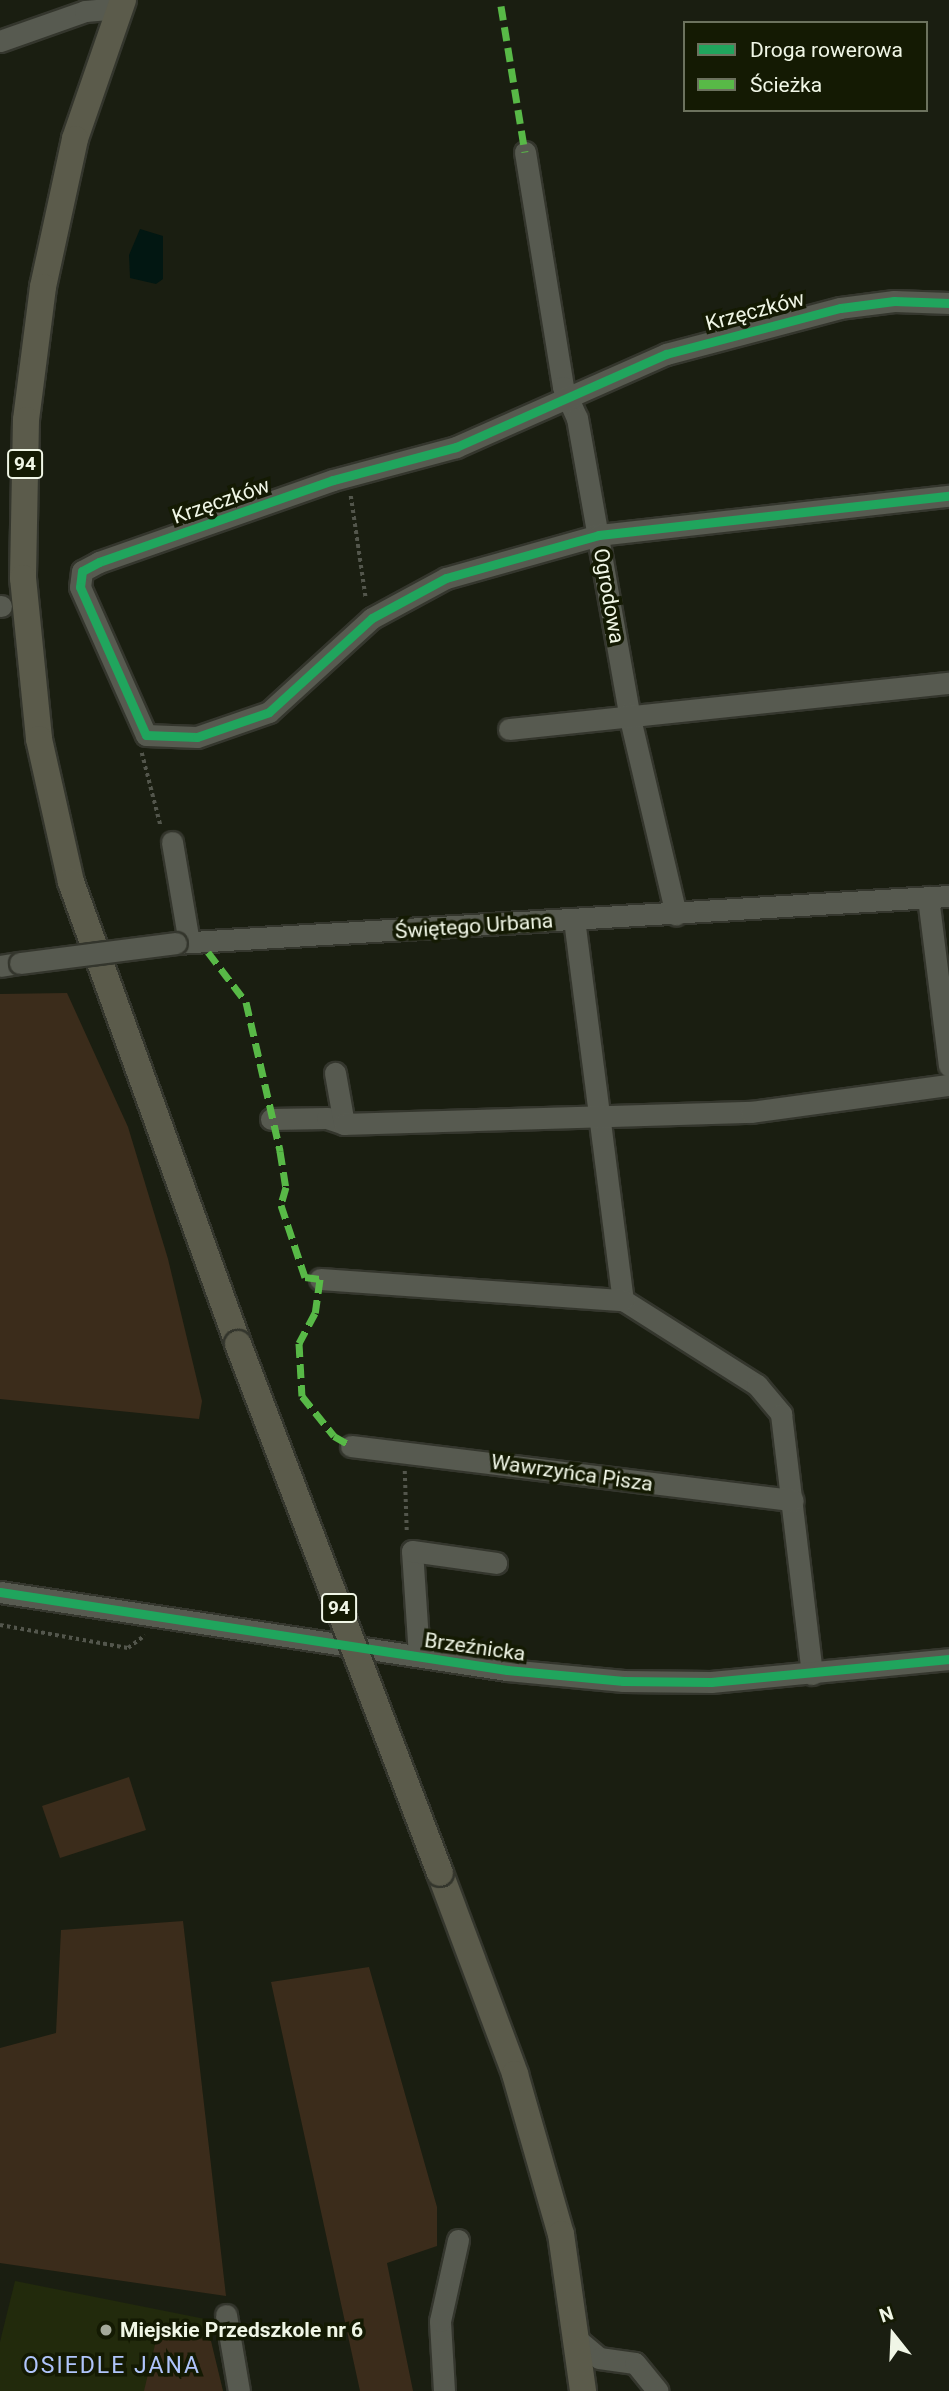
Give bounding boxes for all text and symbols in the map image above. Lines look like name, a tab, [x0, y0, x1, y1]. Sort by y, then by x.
legend	[683, 21, 928, 112]
text: Droga rowerowa	[750, 38, 903, 62]
text: Ścieżka	[750, 73, 822, 97]
street label: Krzęczków	[703, 286, 807, 336]
road number: 94	[6, 449, 44, 480]
street label: Krzęczków	[169, 473, 273, 529]
street label: Ogrodowa	[588, 546, 630, 646]
street label: Świętego Urbana	[394, 908, 554, 944]
street label: Wawrzyńca Pisza	[489, 1449, 655, 1497]
road number: 94	[320, 1592, 358, 1624]
street label: Brzeźnicka	[423, 1627, 527, 1667]
north arrow	[858, 2300, 928, 2370]
text: N	[876, 2302, 896, 2328]
place label: Miejskie Przedszkole nr 6	[120, 2317, 363, 2343]
marker: Miejskie Przedszkole nr 6	[98, 2322, 114, 2338]
district label: OSIEDLE JANA	[24, 2352, 200, 2380]

